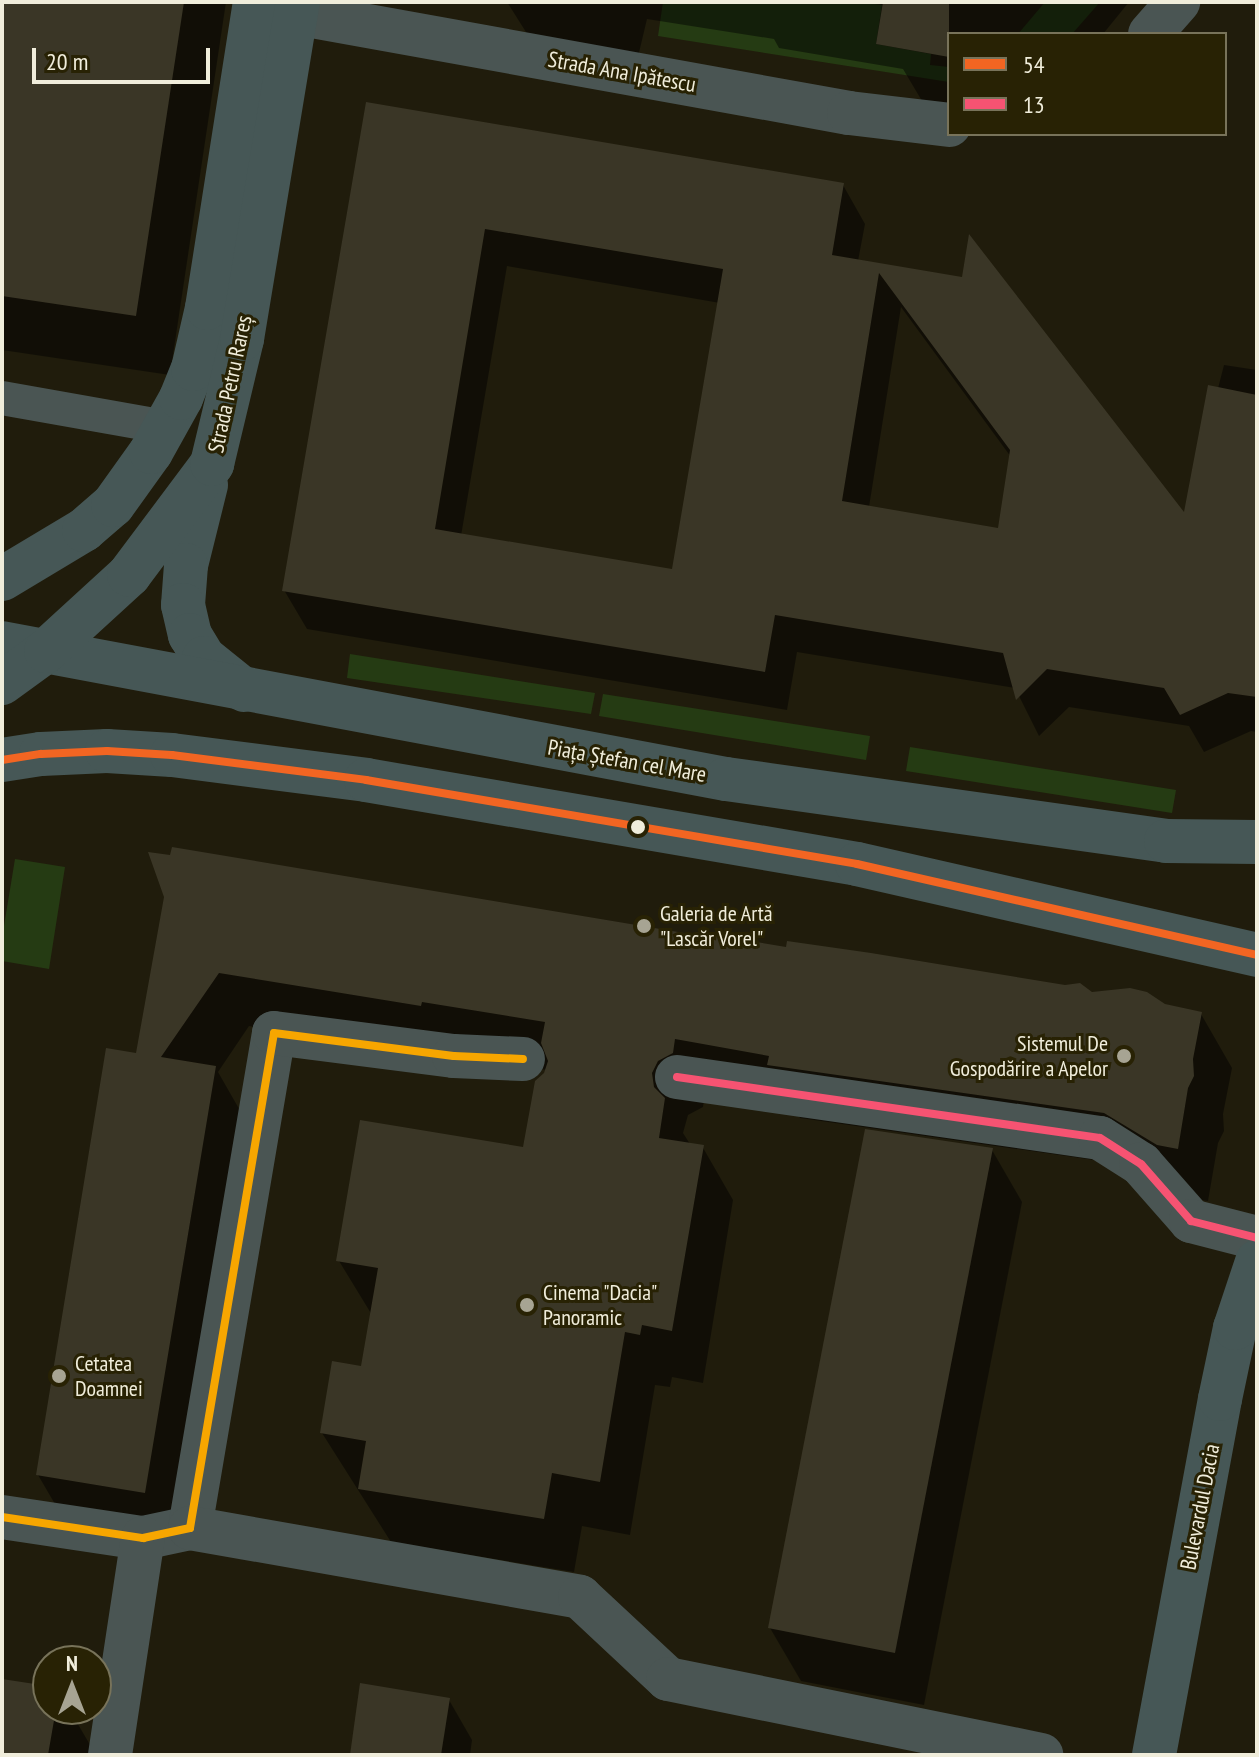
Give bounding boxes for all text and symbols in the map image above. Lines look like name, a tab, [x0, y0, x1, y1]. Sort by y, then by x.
scale bar	[36, 32, 214, 82]
legend	[947, 32, 1227, 136]
text: 20 m	[46, 46, 88, 77]
street label: Strada Ana Ipătescu	[546, 46, 698, 98]
text: 54	[1023, 49, 1045, 80]
text: 13	[1023, 89, 1045, 120]
street label: Strada Petru Rareș	[203, 313, 257, 455]
street label: Piața Ștefan cel Mare	[546, 734, 708, 788]
unlabelled marker	[630, 819, 646, 835]
place label: Galeria de Artă "Lascăr Vorel"	[660, 900, 773, 952]
marker: Galeria de Artă "Lascăr Vorel"	[635, 917, 653, 935]
place label: Sistemul De Gospodărire a Apelor	[949, 1030, 1108, 1082]
marker: Sistemul De Gospodărire a Apelor	[1115, 1047, 1133, 1065]
place label: Cinema "Dacia" Panoramic	[543, 1279, 658, 1330]
marker: Cinema "Dacia" Panoramic	[518, 1296, 536, 1314]
place label: Cetatea Doamnei	[75, 1350, 143, 1402]
marker: Cetatea Doamnei	[50, 1367, 68, 1385]
street label: Bulevardul Dacia	[1175, 1442, 1225, 1572]
north arrow	[32, 1645, 112, 1725]
text: N	[66, 1649, 78, 1677]

